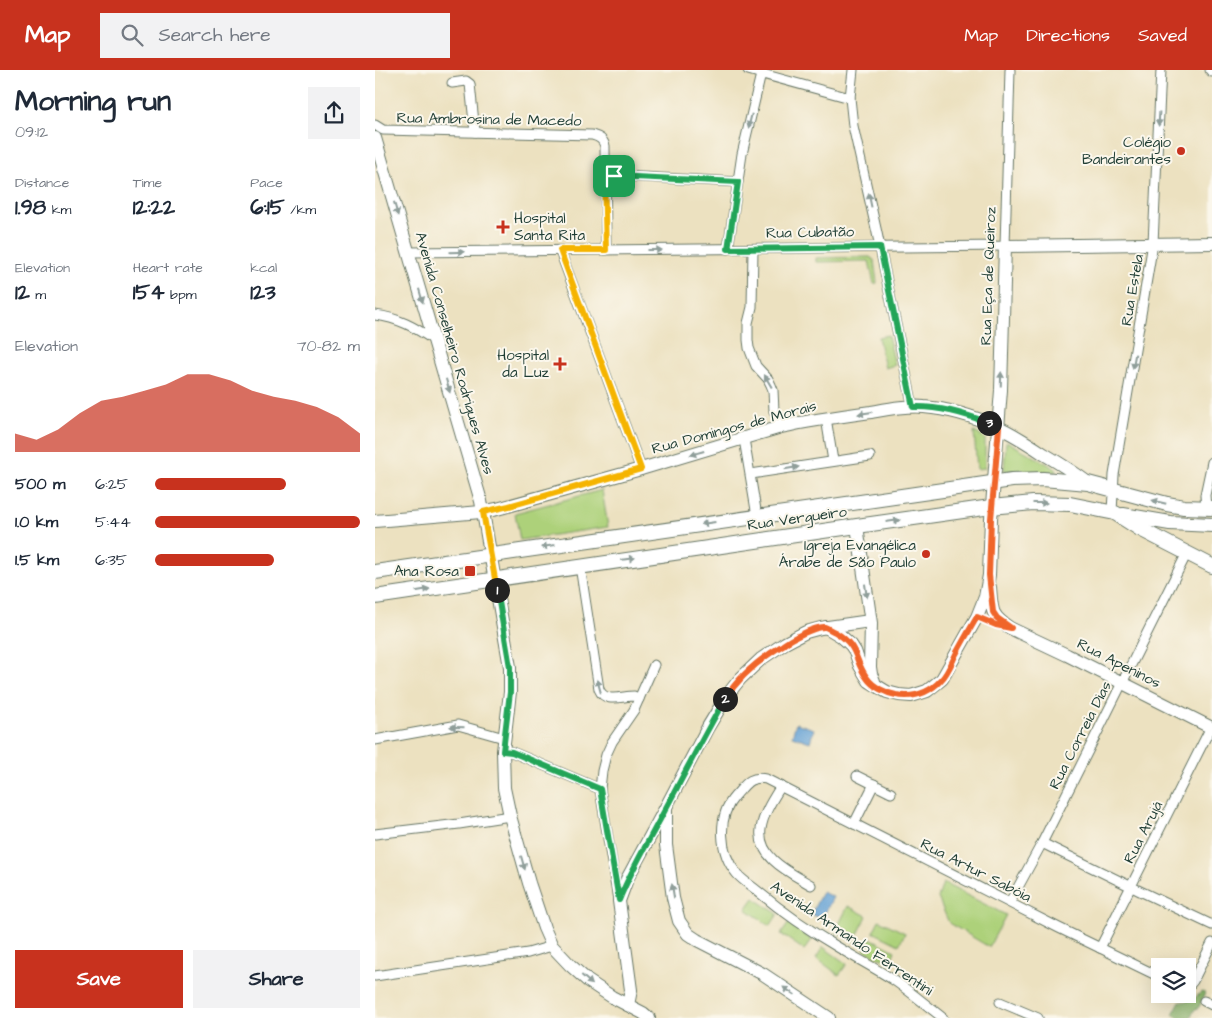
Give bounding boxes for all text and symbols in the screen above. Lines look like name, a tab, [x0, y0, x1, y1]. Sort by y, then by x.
search box	[100, 13, 450, 58]
text: Map	[25, 18, 70, 52]
icon: search	[118, 21, 146, 49]
text: Search here	[158, 22, 271, 49]
text: Map	[964, 23, 998, 48]
text: Directions	[1026, 23, 1110, 48]
text: Saved	[1138, 23, 1187, 48]
text: Morning run	[15, 82, 171, 121]
button: share	[308, 87, 360, 139]
street label: Rua Ambrosina de Macedo	[396, 107, 582, 132]
one-way arrow	[1154, 111, 1162, 127]
one-way arrow	[746, 114, 754, 129]
text: 09:12	[15, 121, 48, 143]
place label: Colégio Bandeirantes	[1082, 132, 1172, 170]
marker: Colégio Bandeirantes	[1175, 145, 1187, 157]
pin	[593, 155, 635, 197]
icon: arrive	[600, 162, 628, 190]
text: Distance	[15, 173, 69, 193]
text: Time	[133, 173, 162, 193]
text: Pace	[250, 173, 283, 193]
one-way arrow	[865, 191, 873, 207]
text: 1.98	[15, 193, 46, 222]
text: 12:22	[133, 193, 175, 222]
text: 6:15	[250, 193, 285, 222]
text: km	[46, 200, 71, 220]
text: /km	[285, 200, 316, 220]
one-way arrow	[392, 202, 400, 217]
street label: Rua Eça de Queiroz	[976, 206, 1001, 346]
place label: Hospital Santa Rita	[514, 208, 586, 246]
marker: Hospital Santa Rita	[496, 220, 510, 234]
street label: Rua Cubatão	[766, 221, 855, 244]
street label: Avenida Conselheiro Rodrigues Alves	[409, 229, 499, 478]
one-way arrow	[647, 246, 663, 254]
one-way arrow	[449, 247, 465, 255]
street label: Rua Estela	[1116, 252, 1149, 328]
text: Elevation	[15, 258, 70, 278]
text: Heart rate	[133, 258, 203, 278]
text: kcal	[250, 258, 277, 278]
text: 12	[15, 278, 30, 307]
text: 154	[133, 278, 165, 307]
text: 123	[250, 278, 276, 307]
text: m	[30, 285, 46, 305]
text: bpm	[165, 285, 197, 305]
one-way arrow	[418, 288, 426, 303]
text: Elevation	[15, 335, 78, 357]
text: 70–82 m	[297, 335, 360, 357]
place label: Hospital da Luz	[497, 345, 550, 383]
one-way arrow	[1129, 353, 1137, 369]
marker: Hospital da Luz	[553, 357, 567, 371]
one-way arrow	[998, 370, 1006, 386]
one-way arrow	[764, 375, 773, 388]
one-way arrow	[444, 379, 452, 394]
street label: Rua Domingos de Morais	[649, 395, 819, 461]
one-way arrow	[856, 409, 872, 417]
pin: 3	[977, 410, 1001, 436]
text: 3	[986, 413, 993, 433]
one-way arrow	[690, 449, 705, 457]
one-way arrow	[784, 463, 800, 471]
text: 500 m	[15, 473, 65, 495]
text: 6:25	[95, 473, 128, 495]
one-way arrow	[1152, 498, 1167, 506]
one-way arrow	[1032, 499, 1048, 507]
street label: Rua Vergueiro	[746, 501, 849, 537]
text: 1.0 km	[15, 511, 58, 533]
text: 5:44	[95, 511, 131, 533]
one-way arrow	[885, 517, 901, 525]
one-way arrow	[700, 519, 716, 527]
place label: Igreja Evangélica Árabe de São Paulo	[779, 535, 917, 573]
one-way arrow	[539, 543, 555, 551]
marker: Igreja Evangélica Árabe de São Paulo	[920, 548, 932, 560]
text: 1.5 km	[15, 549, 59, 571]
text: 6:35	[95, 549, 127, 571]
one-way arrow	[621, 555, 637, 563]
place label: Ana Rosa	[394, 561, 459, 582]
marker: Ana Rosa	[463, 564, 477, 578]
pin: 1	[485, 578, 509, 602]
text: 1	[497, 580, 498, 600]
one-way arrow	[862, 584, 870, 600]
one-way arrow	[416, 586, 432, 594]
street label: Rua Apeninos	[1073, 633, 1165, 694]
street label: Rua Correia Dias	[1044, 677, 1117, 793]
one-way arrow	[595, 679, 603, 694]
pin: 2	[713, 686, 737, 712]
text: 2	[721, 689, 730, 709]
one-way arrow	[448, 723, 464, 731]
street label: Rua Arujá	[1119, 797, 1168, 867]
street label: Rua Artur Sabóia	[917, 833, 1035, 908]
one-way arrow	[520, 856, 528, 871]
street label: Avenida Armando Ferrentini	[766, 876, 938, 1001]
one-way arrow	[668, 883, 676, 899]
button: Save	[15, 950, 183, 1008]
button: Share	[193, 950, 360, 1008]
map controls	[1151, 958, 1196, 1003]
button: layers	[1151, 958, 1196, 1003]
one-way arrow	[581, 974, 593, 985]
one-way arrow	[782, 986, 796, 996]

